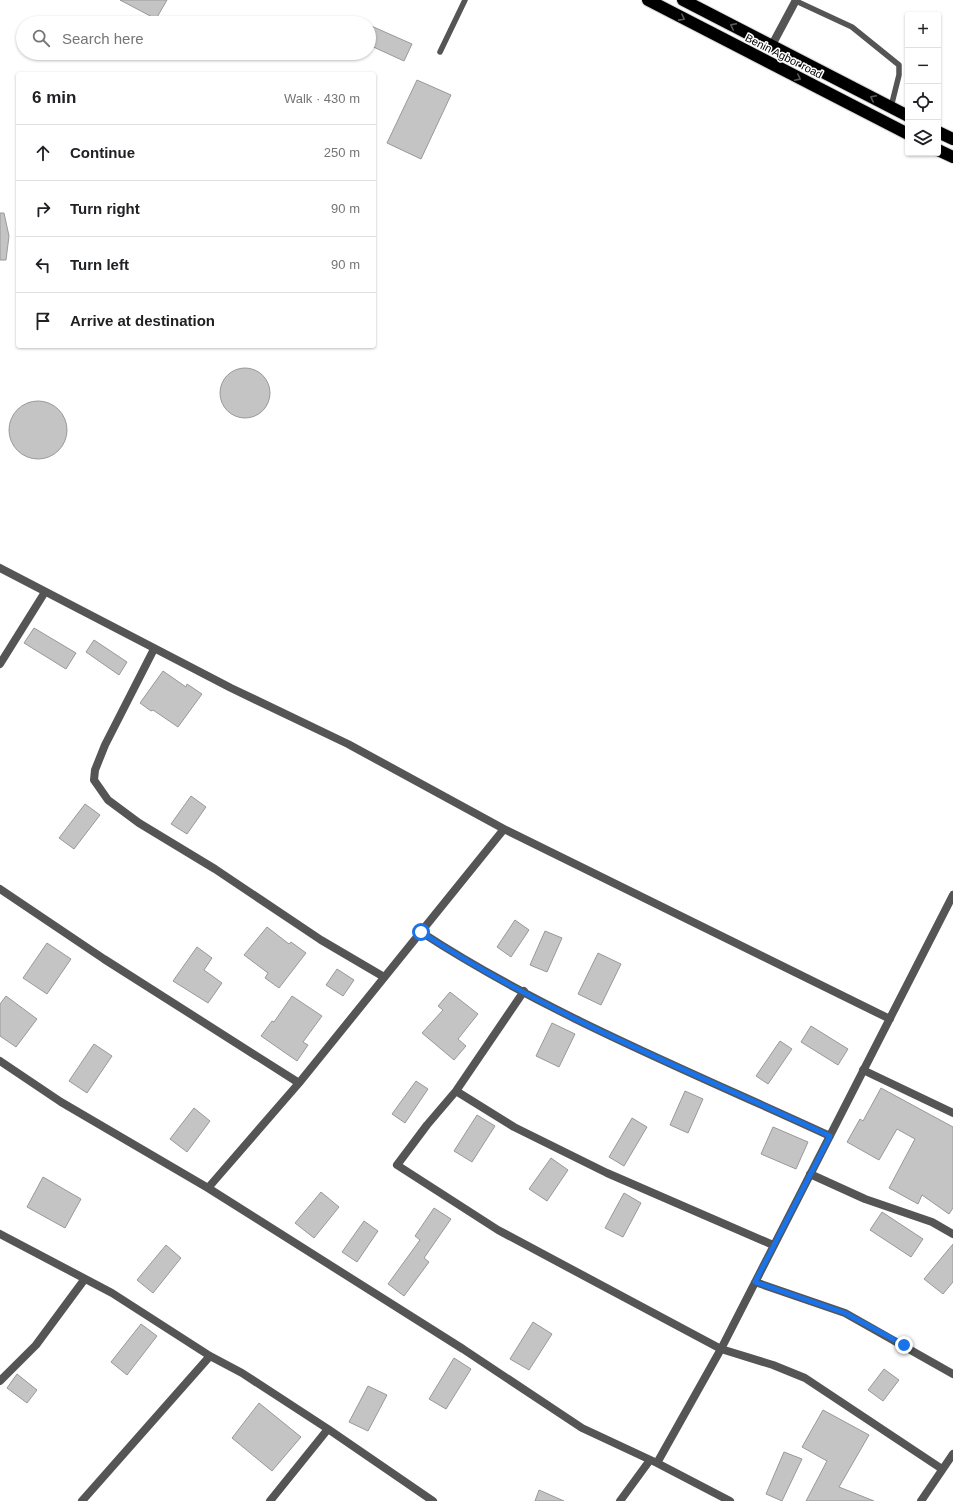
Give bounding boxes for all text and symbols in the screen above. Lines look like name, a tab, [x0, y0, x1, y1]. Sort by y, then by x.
map controls	[905, 12, 941, 156]
button: +	[905, 12, 941, 48]
one-way arrow	[678, 13, 685, 21]
search box	[16, 16, 376, 60]
one-way arrow	[730, 23, 737, 30]
icon: search	[30, 27, 52, 49]
text: Search here	[62, 30, 144, 47]
street label: Benin Agbor road	[743, 31, 825, 81]
button: −	[905, 48, 941, 84]
one-way arrow	[794, 73, 801, 80]
button: locate	[905, 84, 941, 120]
text: 6 min	[32, 88, 76, 107]
text: Walk · 430 m	[284, 91, 360, 106]
one-way arrow	[870, 95, 878, 103]
button: layers	[905, 120, 941, 156]
icon: ahead	[32, 142, 54, 164]
text: Continue	[70, 144, 135, 161]
text: 250 m	[324, 145, 360, 160]
icon: right	[32, 198, 54, 220]
text: Turn right	[70, 200, 140, 217]
text: 90 m	[331, 201, 360, 216]
icon: left	[32, 254, 54, 276]
text: Turn left	[70, 256, 129, 273]
text: 90 m	[331, 257, 360, 272]
icon: arrive	[32, 310, 54, 332]
text: Arrive at destination	[70, 312, 215, 329]
route start	[412, 923, 430, 941]
route end	[895, 1336, 913, 1354]

